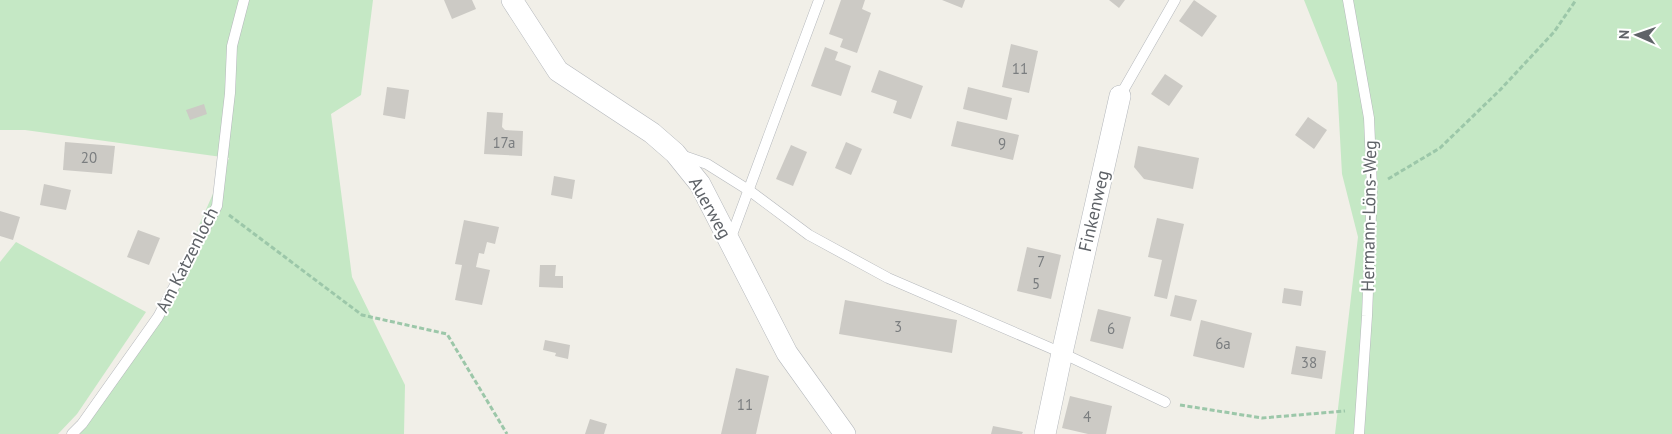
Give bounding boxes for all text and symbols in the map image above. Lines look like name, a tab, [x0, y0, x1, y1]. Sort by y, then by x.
north arrow	[1612, 10, 1662, 60]
text: N	[1615, 30, 1633, 39]
house number: 11	[1012, 59, 1028, 78]
house number: 17a	[492, 133, 516, 152]
house number: 9	[998, 134, 1006, 153]
street label: Hermann-Löns-Weg	[1356, 140, 1381, 292]
house number: 20	[81, 148, 97, 167]
street label: Finkenweg	[1073, 168, 1114, 254]
street label: Auerweg	[684, 173, 737, 243]
street label: Am Katzenloch	[150, 203, 223, 316]
house number: 7	[1037, 252, 1045, 271]
house number: 5	[1032, 274, 1040, 293]
house number: 3	[894, 317, 902, 336]
house number: 6	[1107, 319, 1115, 338]
house number: 6a	[1215, 334, 1231, 353]
house number: 38	[1301, 353, 1317, 372]
house number: 11	[737, 395, 753, 414]
house number: 4	[1083, 407, 1091, 426]

